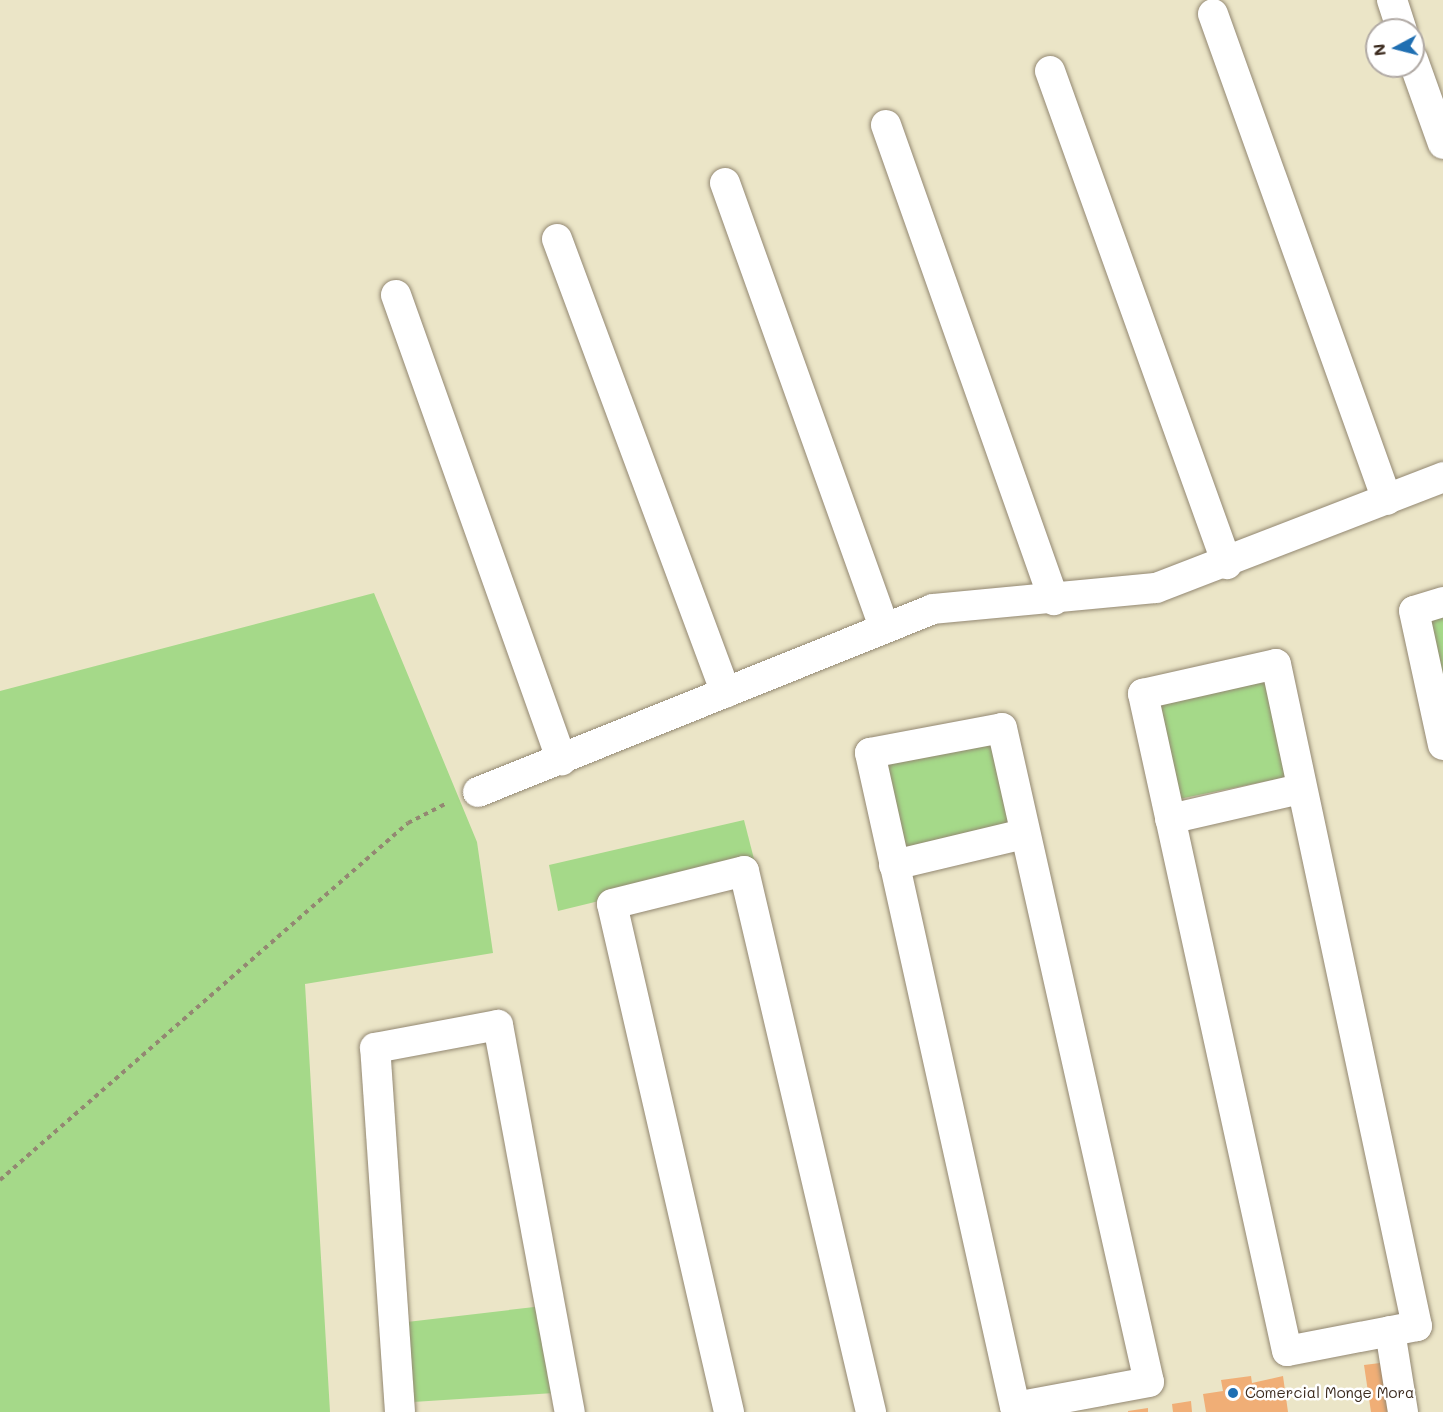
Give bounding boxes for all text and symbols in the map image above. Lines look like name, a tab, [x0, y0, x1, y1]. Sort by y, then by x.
north arrow	[1365, 18, 1425, 78]
text: N	[1367, 43, 1390, 57]
place label: Comercial Monge Mora	[1245, 1384, 1414, 1402]
marker: Comercial Monge Mora	[1226, 1386, 1240, 1400]

